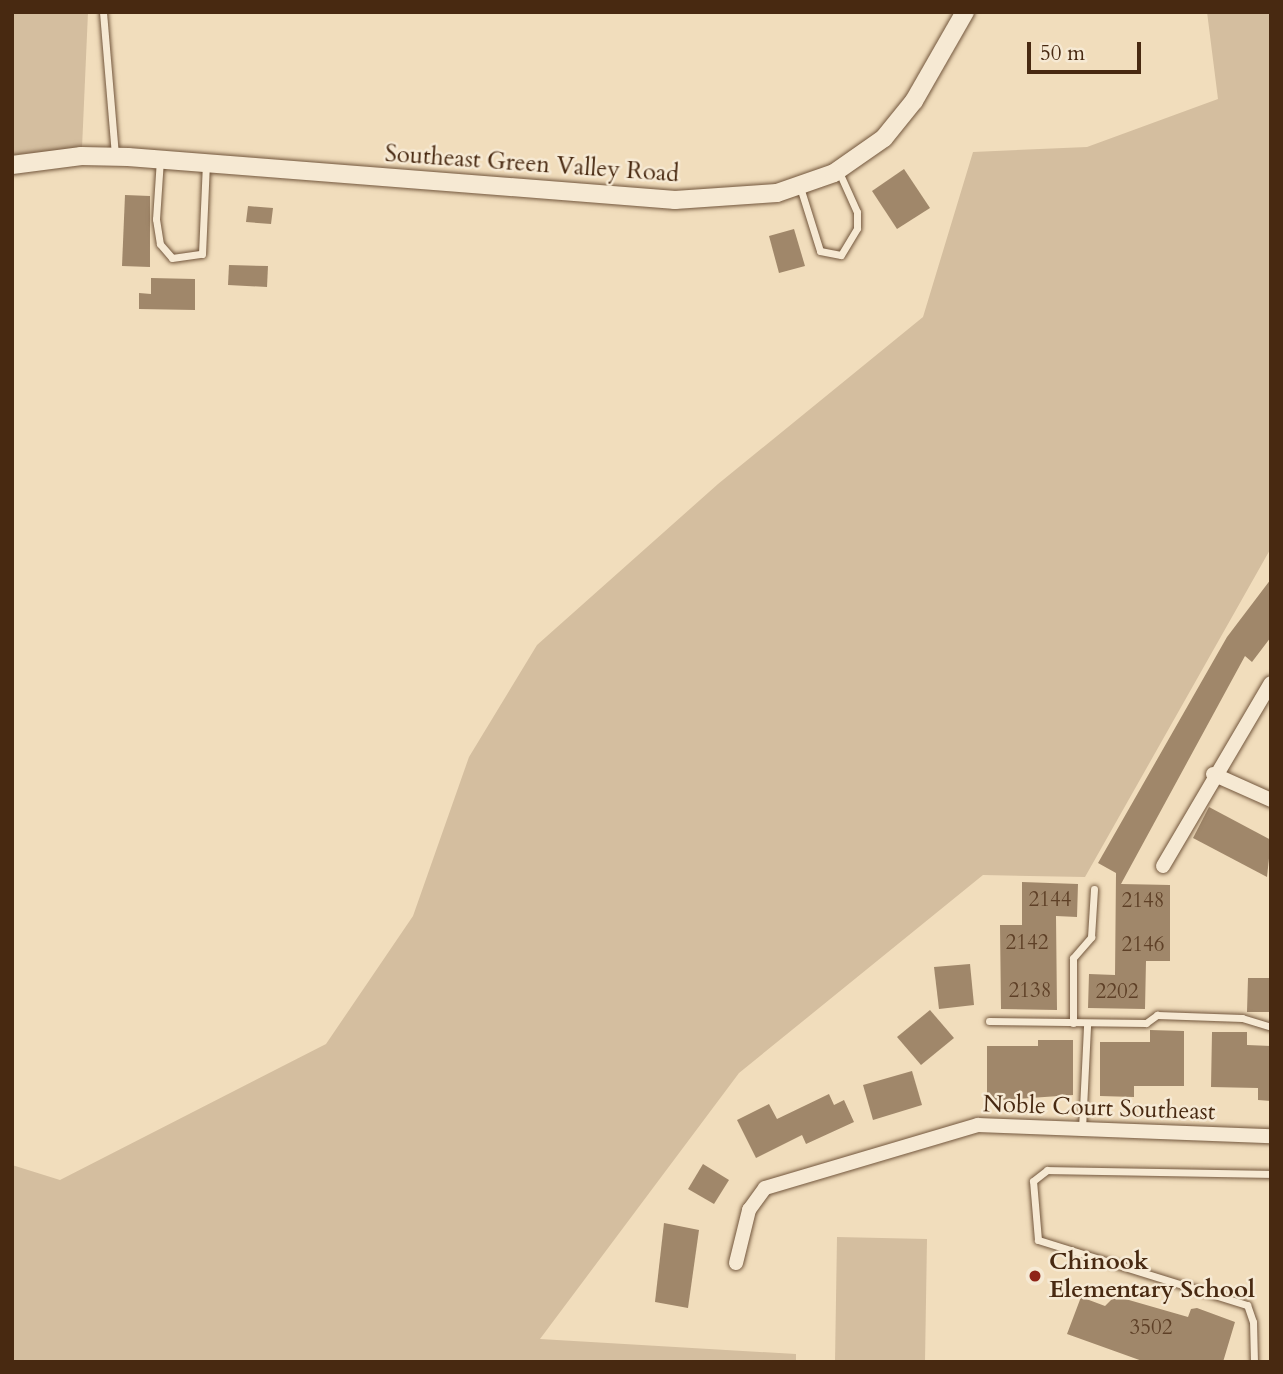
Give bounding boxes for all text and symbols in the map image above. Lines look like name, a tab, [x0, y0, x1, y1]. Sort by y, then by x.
scale bar	[1031, 28, 1145, 72]
text: 50 m	[1040, 39, 1085, 68]
street label: Southeast Green Valley Road	[384, 139, 680, 189]
house number: 2144	[1028, 887, 1072, 913]
house number: 2148	[1121, 888, 1165, 914]
house number: 2142	[1005, 930, 1049, 956]
house number: 2146	[1121, 932, 1165, 958]
house number: 2138	[1008, 978, 1052, 1004]
house number: 2202	[1095, 979, 1139, 1005]
street label: Noble Court Southeast	[982, 1090, 1216, 1126]
place label: Chinook Elementary School	[1049, 1248, 1255, 1304]
marker: Chinook Elementary School	[1027, 1268, 1043, 1284]
house number: 3502	[1129, 1315, 1173, 1341]

